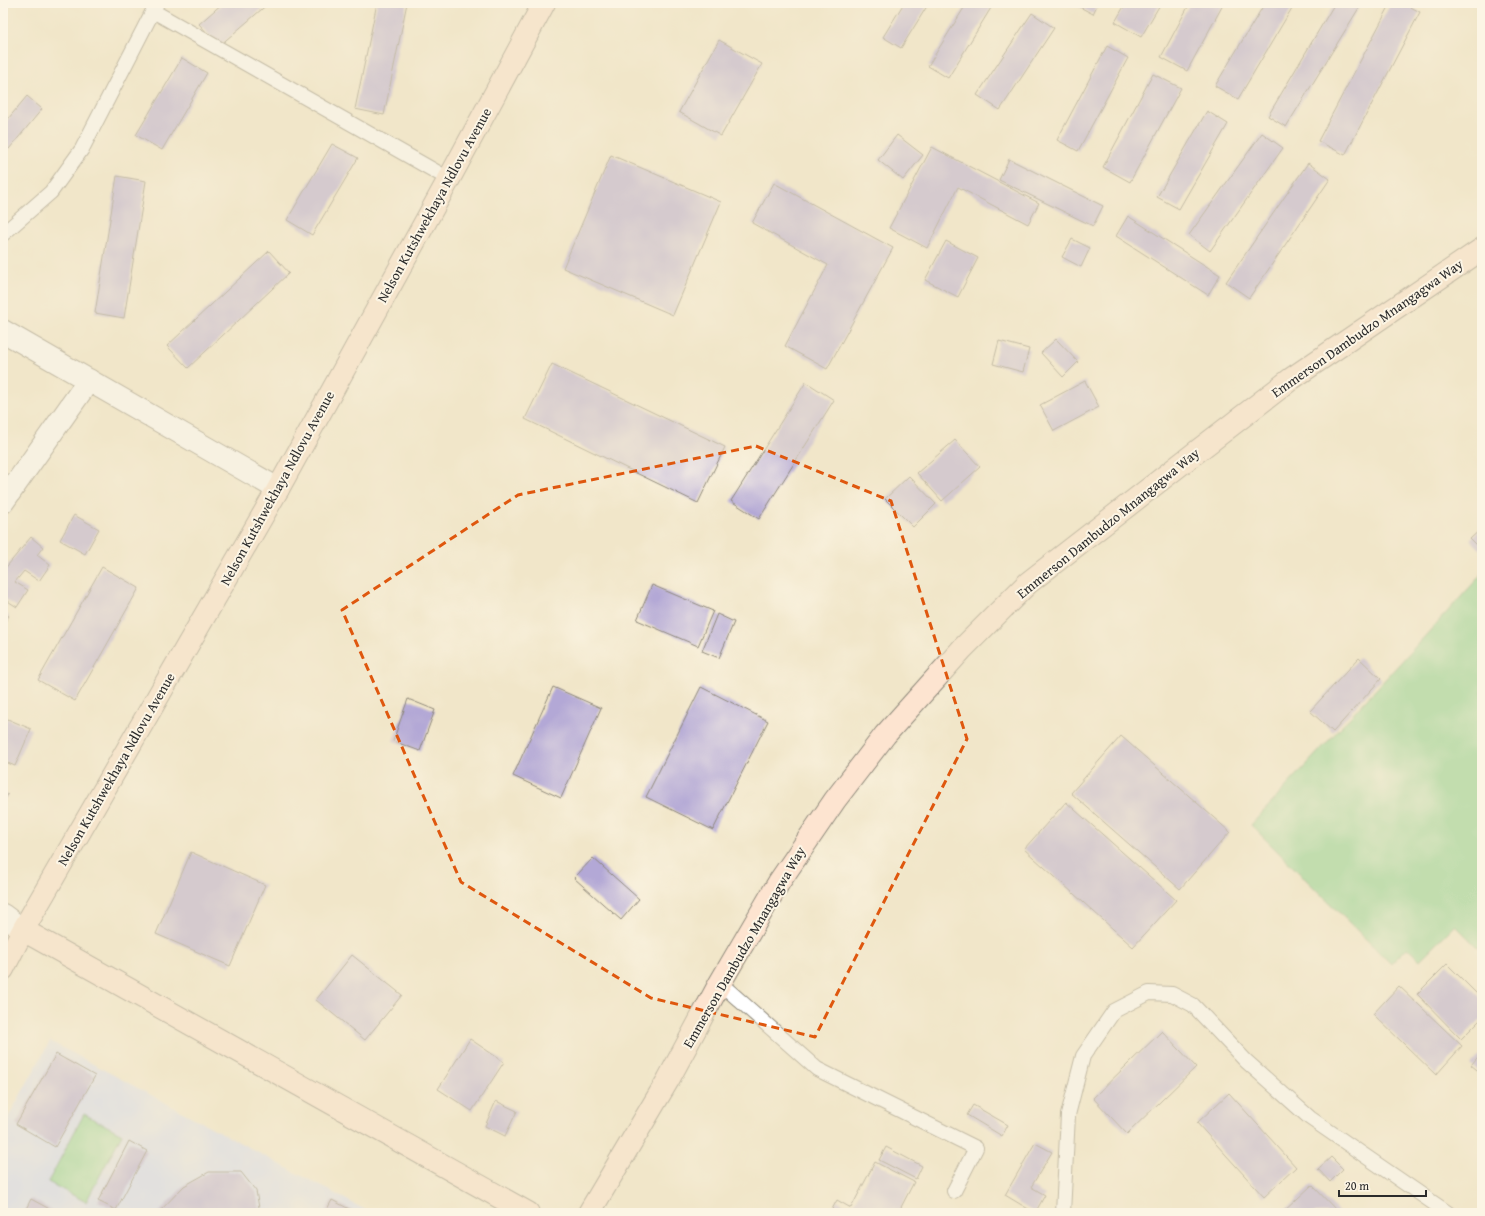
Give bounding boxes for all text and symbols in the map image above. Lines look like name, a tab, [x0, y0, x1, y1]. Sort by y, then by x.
street label: Nelson Kutshwekhaya Ndlovu Avenue	[372, 104, 496, 306]
street label: Emmerson Dambudzo Mnangagwa Way	[1267, 254, 1467, 402]
street label: Nelson Kutshwekhaya Ndlovu Avenue	[215, 387, 339, 589]
street label: Emmerson Dambudzo Mnangagwa Way	[1012, 443, 1204, 603]
street label: Nelson Kutshwekhaya Ndlovu Avenue	[52, 668, 180, 869]
street label: Emmerson Dambudzo Mnangagwa Way	[678, 842, 810, 1052]
scale bar	[1339, 1172, 1426, 1198]
text: 20 m	[1345, 1177, 1369, 1194]

